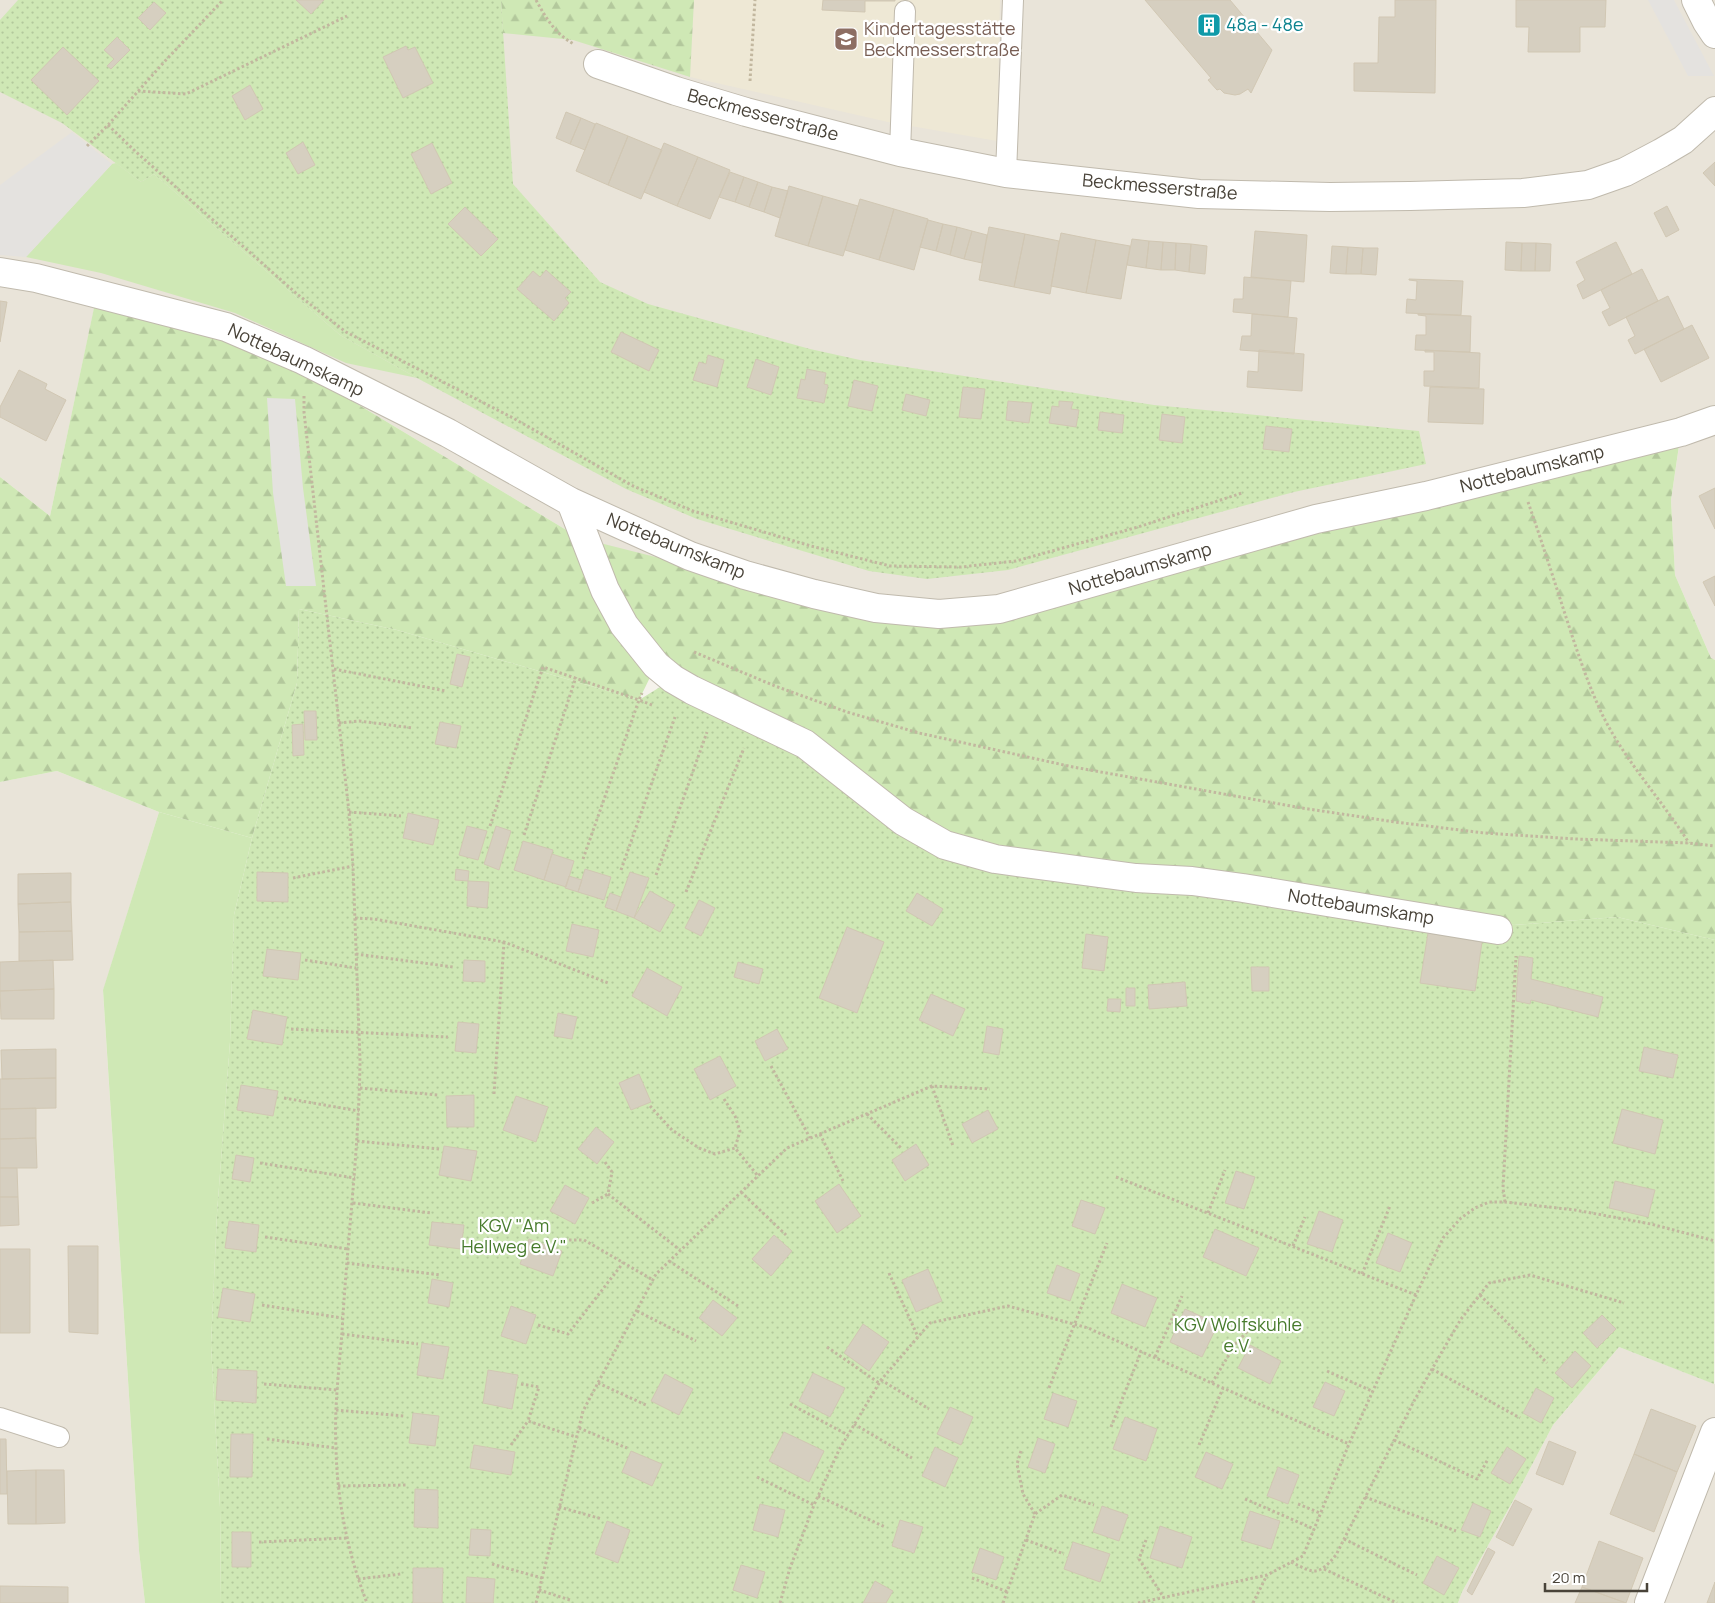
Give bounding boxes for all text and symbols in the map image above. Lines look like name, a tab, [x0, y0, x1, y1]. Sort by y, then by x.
building icon: 48a - 48e	[1196, 12, 1222, 38]
place label: 48a - 48e	[1226, 12, 1303, 36]
place label: Kindertagesstätte Beckmesserstraße	[864, 16, 1020, 61]
school or university icon: Kindertagesstätte Beckmesserstraße	[833, 26, 859, 52]
street label: Beckmesserstraße	[685, 82, 842, 146]
street label: Beckmesserstraße	[1081, 167, 1239, 205]
street label: Nottebaumskamp	[224, 317, 368, 401]
street label: Nottebaumskamp	[1457, 439, 1606, 498]
street label: Nottebaumskamp	[603, 506, 749, 584]
street label: Nottebaumskamp	[1065, 536, 1214, 600]
street label: Nottebaumskamp	[1286, 883, 1436, 929]
park label: KGV "Am Hellweg e.V."	[461, 1213, 567, 1258]
park label: KGV Wolfskuhle e.V.	[1174, 1312, 1302, 1357]
scale bar	[1545, 1560, 1648, 1592]
text: 20 m	[1552, 1567, 1585, 1588]

